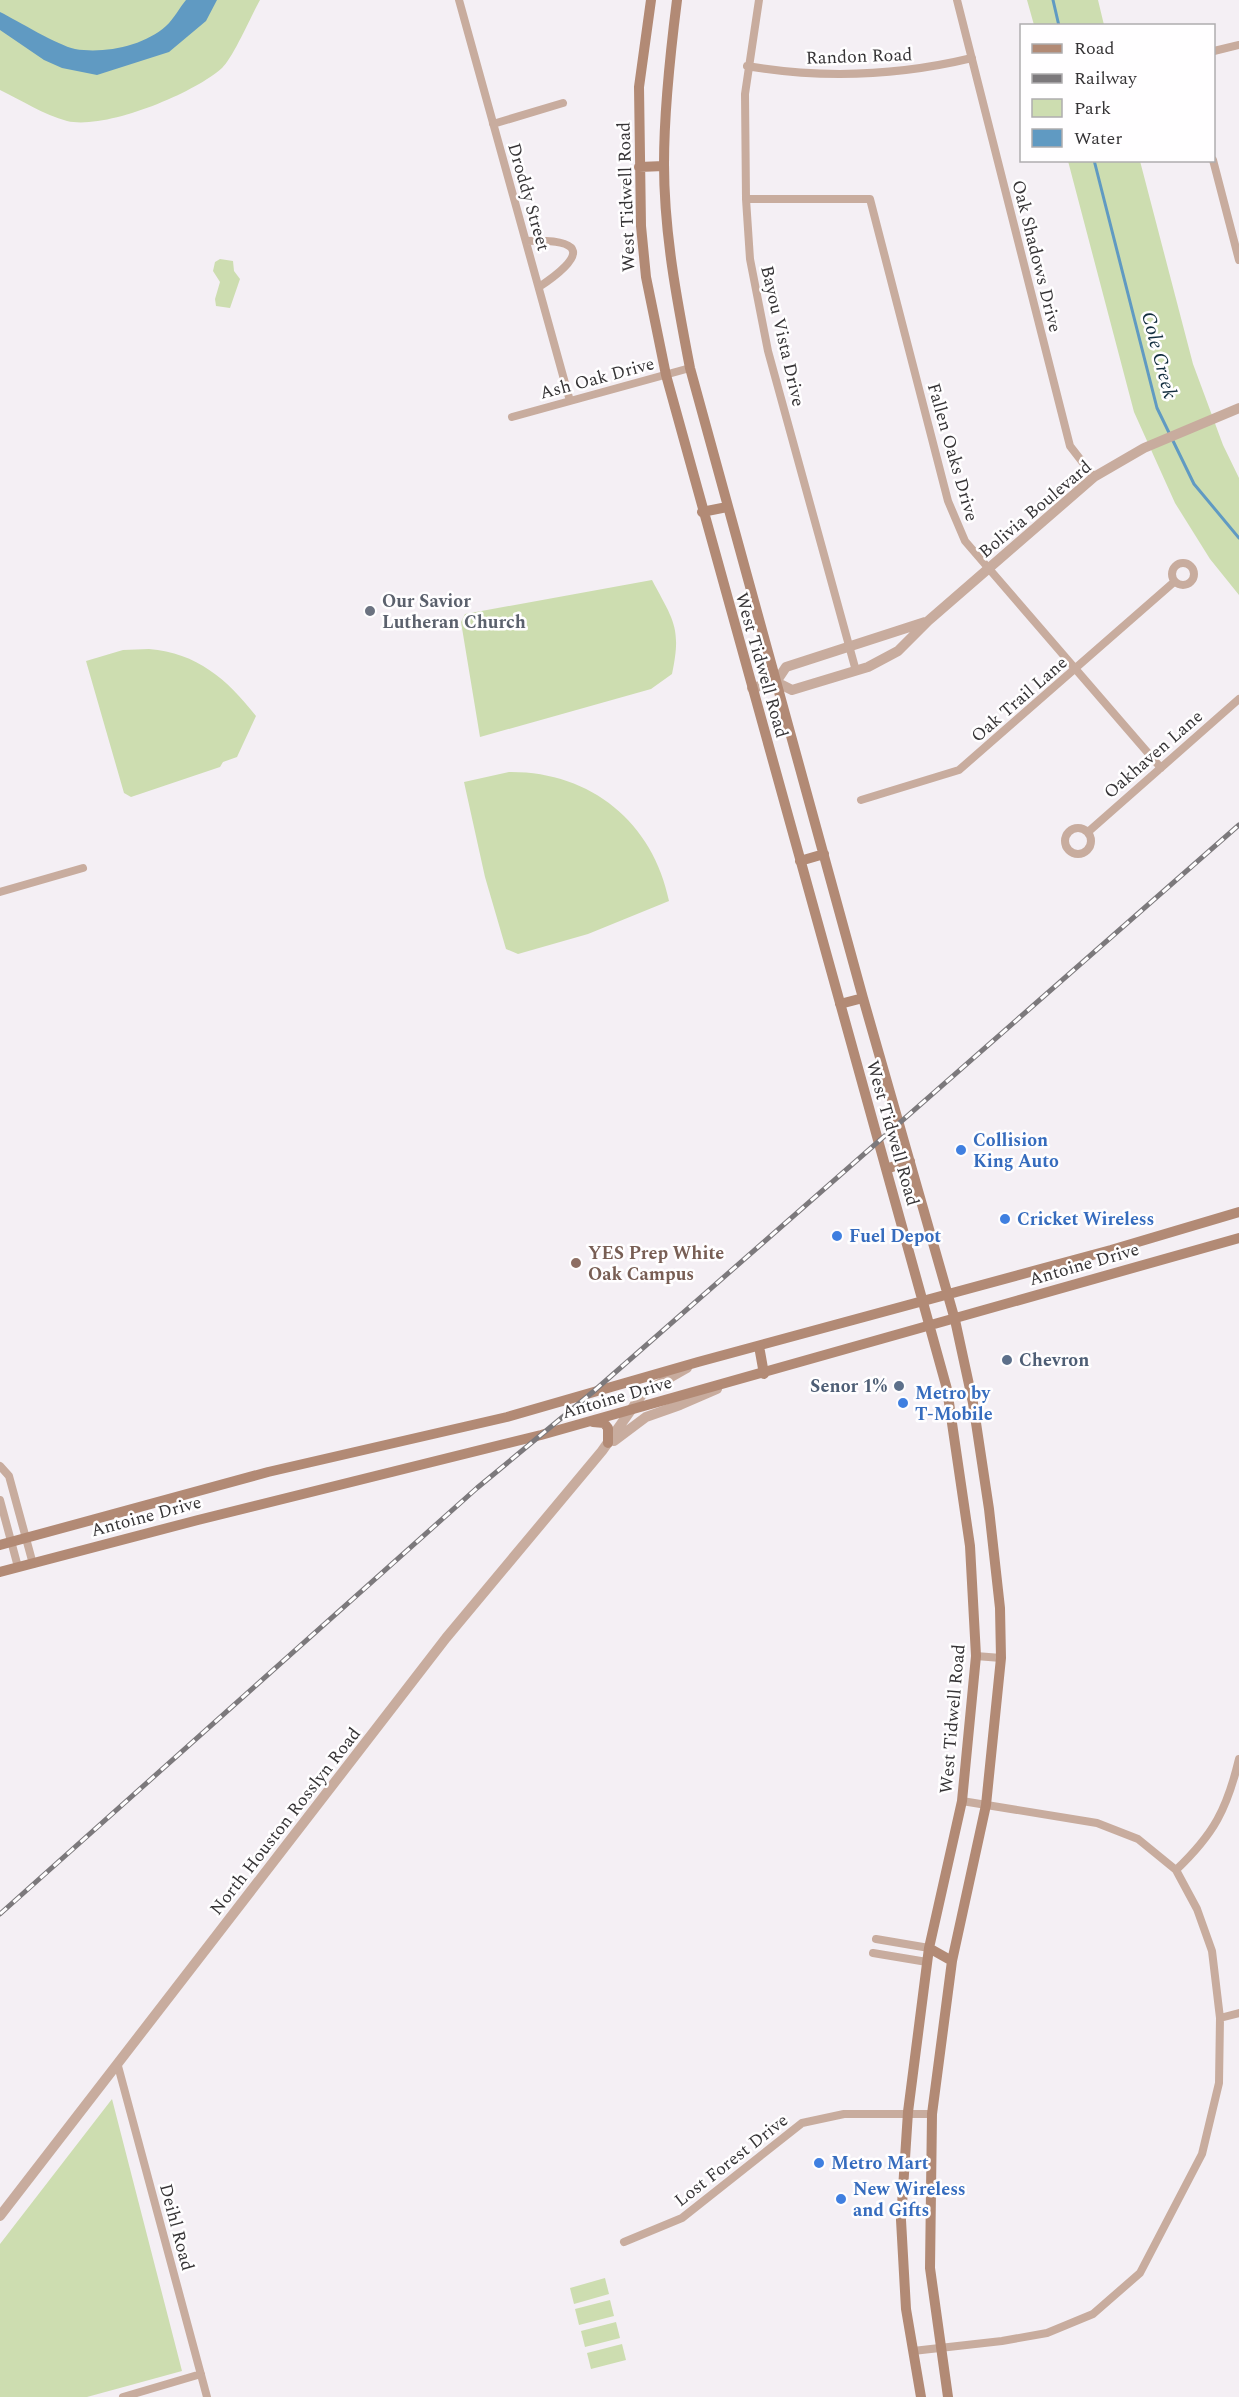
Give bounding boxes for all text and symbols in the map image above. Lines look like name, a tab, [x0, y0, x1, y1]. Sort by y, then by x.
legend	[1020, 24, 1215, 162]
text: Road	[1074, 35, 1115, 62]
street label: Randon Road	[805, 41, 913, 72]
text: Railway	[1074, 65, 1138, 92]
text: Park	[1074, 95, 1111, 122]
street label: West Tidwell Road	[610, 121, 643, 273]
text: Water	[1074, 125, 1122, 152]
street label: Droddy Street	[500, 140, 557, 254]
street label: Oak Shadows Drive	[1005, 177, 1069, 335]
street label: Bayou Vista Drive	[753, 263, 812, 409]
water label: Cole Creek	[1133, 308, 1185, 403]
street label: Ash Oak Drive	[537, 350, 658, 407]
street label: Fallen Oaks Drive	[920, 380, 985, 525]
street label: Bolivia Boulevard	[973, 454, 1098, 565]
place label: Our Savior Lutheran Church	[382, 588, 526, 636]
street label: West Tidwell Road	[728, 589, 795, 741]
marker: Our Savior Lutheran Church	[363, 604, 377, 618]
street label: Oak Trail Lane	[965, 650, 1074, 749]
street label: Oakhaven Lane	[1098, 704, 1209, 805]
street label: West Tidwell Road	[859, 1057, 926, 1209]
place label: Collision King Auto	[973, 1127, 1059, 1175]
marker: Collision King Auto	[954, 1143, 968, 1157]
place label: Cricket Wireless	[1017, 1206, 1154, 1233]
marker: Cricket Wireless	[998, 1212, 1012, 1226]
place label: Fuel Depot	[849, 1223, 941, 1250]
marker: Fuel Depot	[830, 1229, 844, 1243]
street label: Antoine Drive	[1026, 1236, 1142, 1293]
place label: YES Prep White Oak Campus	[588, 1240, 724, 1288]
marker: YES Prep White Oak Campus	[569, 1256, 583, 1270]
place label: Chevron	[1019, 1347, 1089, 1374]
marker: Chevron	[1000, 1353, 1014, 1367]
street label: Antoine Drive	[559, 1369, 675, 1426]
place label: Senor 1%	[810, 1373, 888, 1400]
marker: Senor 1%	[892, 1379, 906, 1393]
place label: Metro by T-Mobile	[915, 1380, 993, 1428]
marker: Metro by T-Mobile	[896, 1396, 910, 1410]
street label: Antoine Drive	[88, 1489, 204, 1544]
street label: West Tidwell Road	[933, 1643, 972, 1795]
street label: North Houston Rosslyn Road	[203, 1722, 367, 1921]
street label: Lost Forest Drive	[669, 2107, 794, 2214]
place label: Metro Mart	[831, 2150, 929, 2177]
marker: Metro Mart	[812, 2156, 826, 2170]
place label: New Wireless and Gifts	[853, 2176, 966, 2224]
street label: Deihl Road	[152, 2181, 201, 2274]
marker: New Wireless and Gifts	[834, 2192, 848, 2206]

